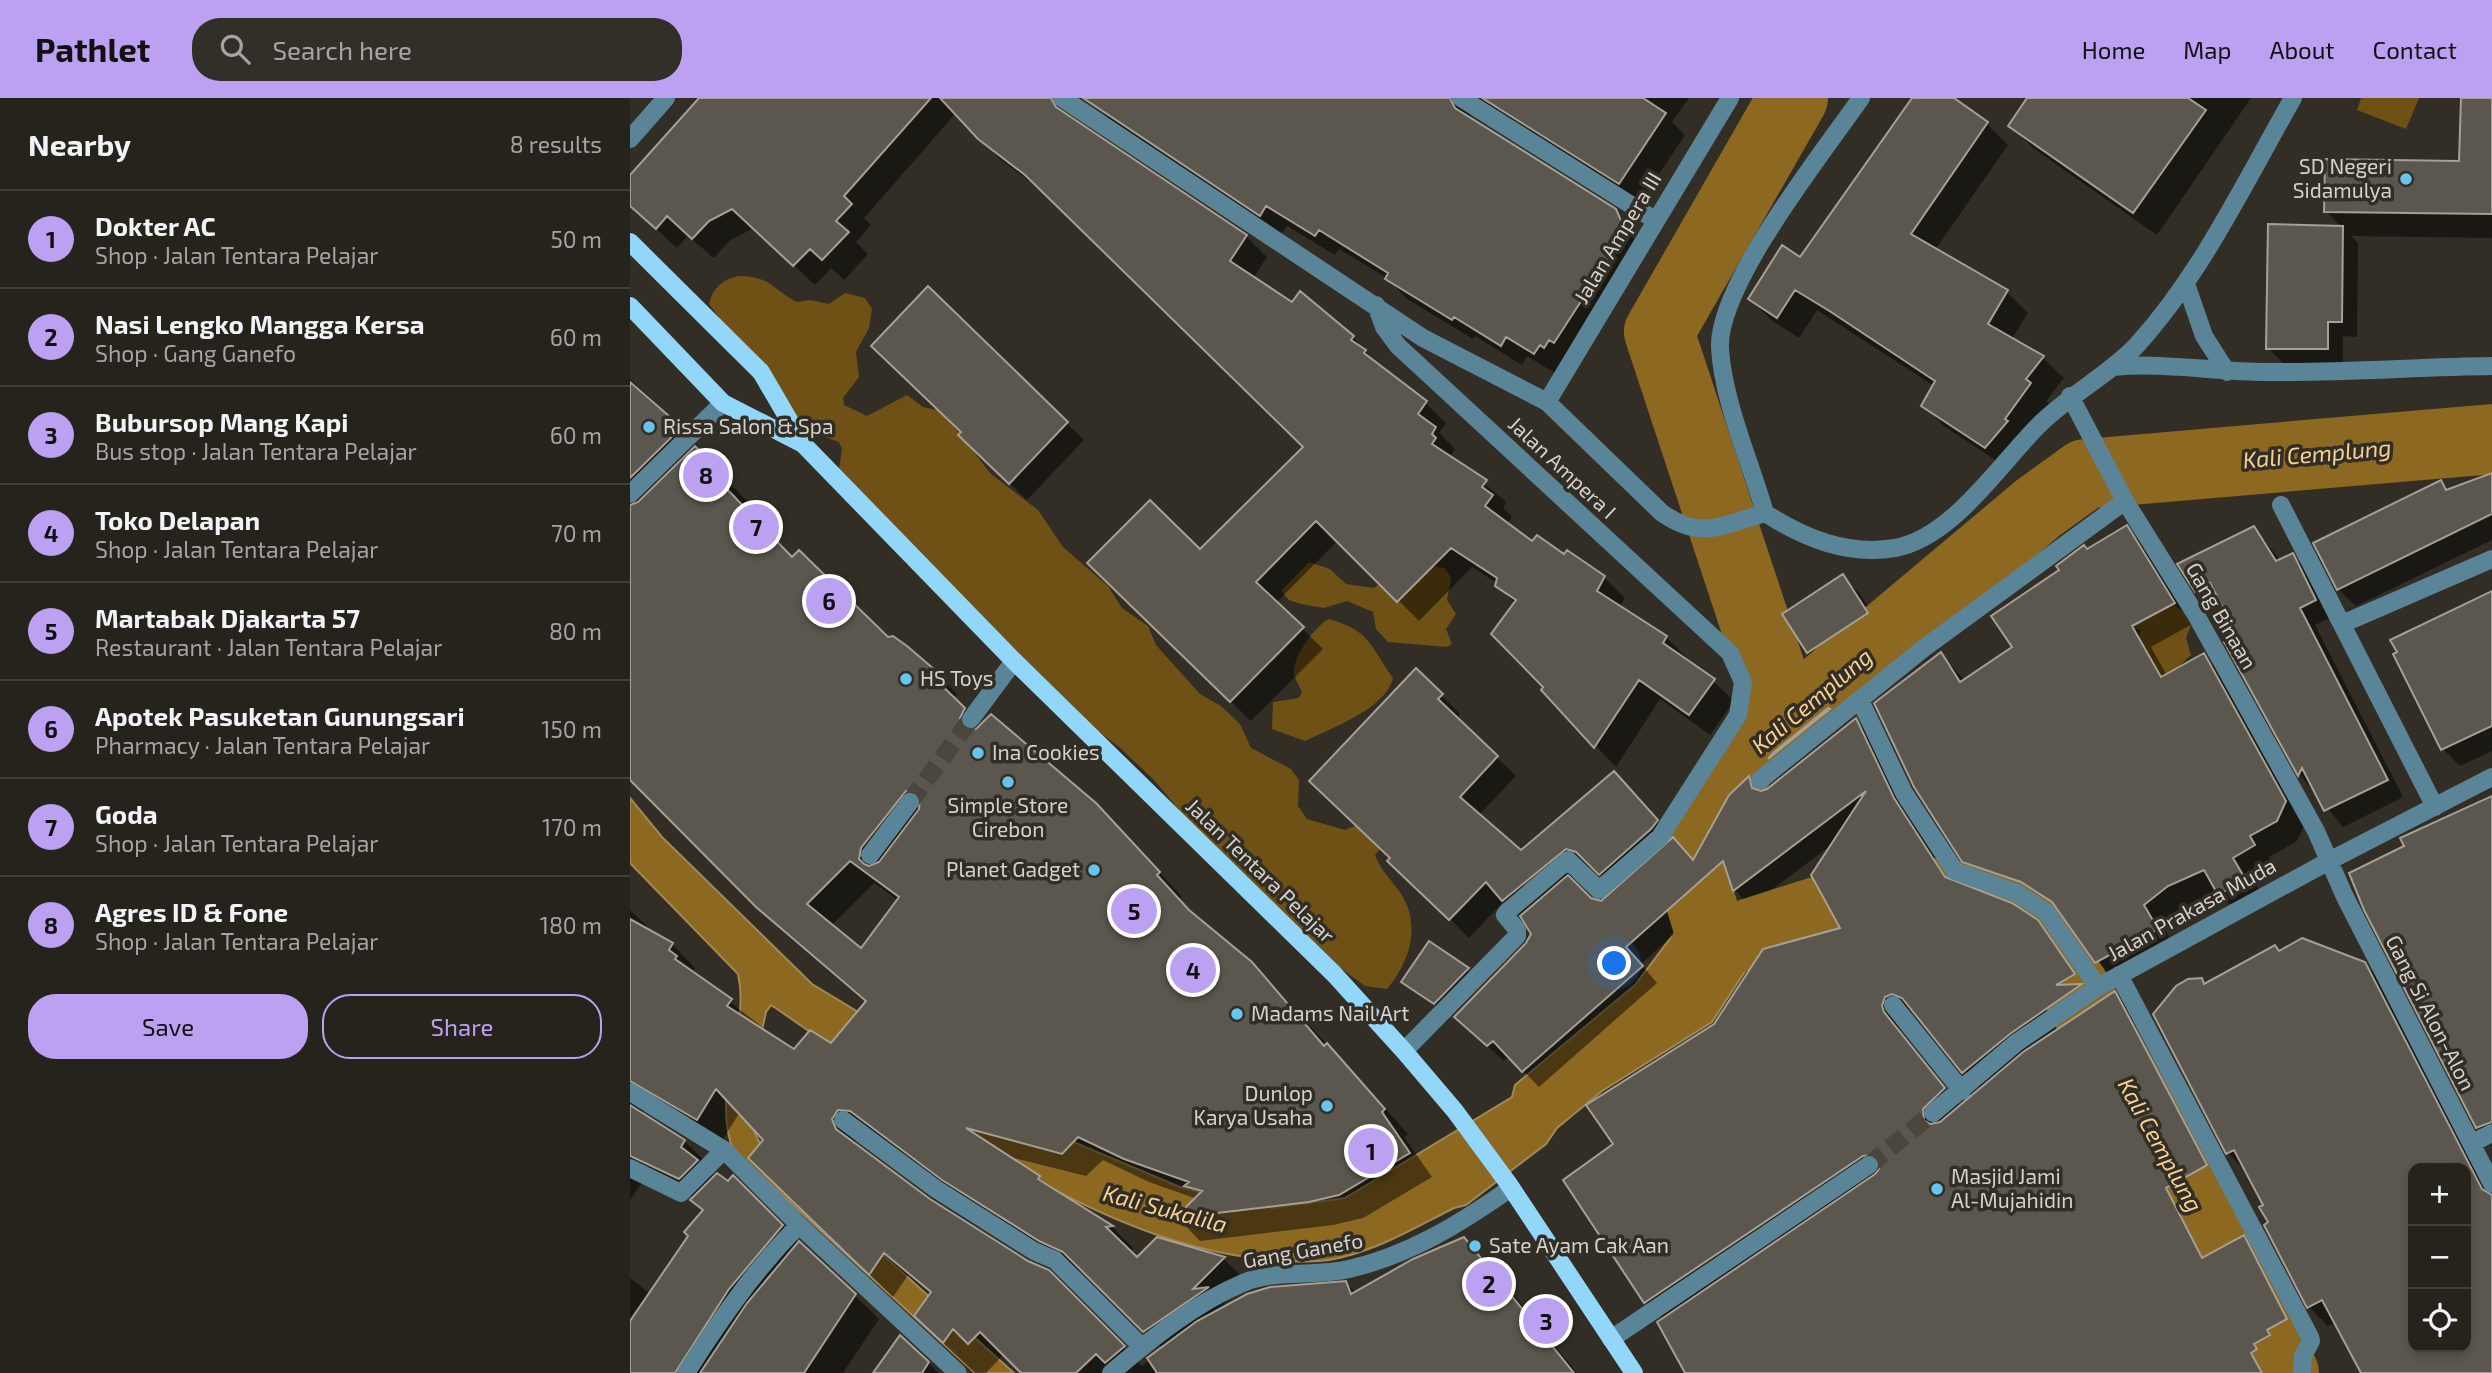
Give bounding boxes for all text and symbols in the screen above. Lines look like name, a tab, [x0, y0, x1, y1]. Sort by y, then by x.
search box	[192, 18, 682, 81]
text: Pathlet	[35, 29, 150, 69]
icon: search	[216, 30, 254, 68]
text: Search here	[272, 34, 412, 65]
text: Home	[2082, 35, 2145, 64]
text: Map	[2183, 35, 2231, 64]
text: About	[2269, 35, 2335, 64]
text: Contact	[2373, 35, 2457, 64]
text: Nearby	[28, 126, 131, 162]
text: 8 results	[510, 130, 602, 158]
place label: SD Negeri Sidamulya	[2293, 153, 2392, 202]
street label: Jalan Ampera III	[1568, 167, 1666, 307]
marker: SD Negeri Sidamulya	[2398, 171, 2414, 187]
text: Dokter AC	[95, 210, 216, 241]
text: 1	[46, 225, 56, 253]
text: 50 m	[551, 225, 602, 253]
text: Shop · Jalan Tentara Pelajar	[95, 241, 378, 269]
text: Nasi Lengko Mangga Kersa	[95, 308, 425, 339]
text: 2	[44, 323, 58, 351]
text: 60 m	[550, 323, 602, 351]
text: Shop · Gang Ganefo	[95, 339, 296, 367]
text: Bubursop Mang Kapi	[95, 406, 348, 437]
street label: Jalan Ampera I	[1504, 411, 1622, 523]
place label: Rissa Salon & Spa	[663, 413, 833, 438]
marker: Rissa Salon & Spa	[641, 419, 657, 435]
text: 3	[44, 421, 58, 449]
text: 60 m	[550, 421, 602, 449]
water label: Kali Cemplung	[2242, 433, 2392, 473]
text: Bus stop · Jalan Tentara Pelajar	[95, 437, 417, 465]
pin: 8	[683, 449, 729, 501]
pin: 7	[733, 501, 779, 553]
text: Toko Delapan	[95, 504, 260, 535]
text: 4	[44, 519, 58, 547]
text: 70 m	[551, 519, 602, 547]
text: Shop · Jalan Tentara Pelajar	[95, 535, 378, 563]
street label: Gang Binaan	[2182, 557, 2263, 673]
pin: 6	[806, 575, 852, 627]
text: Martabak Djakarta 57	[95, 602, 360, 633]
text: 5	[45, 617, 57, 645]
text: 80 m	[549, 617, 602, 645]
text: Restaurant · Jalan Tentara Pelajar	[95, 633, 442, 661]
water label: Kali Cemplung	[1745, 642, 1877, 759]
place label: HS Toys	[920, 665, 993, 690]
marker: HS Toys	[898, 671, 914, 687]
text: Apotek Pasuketan Gunungsari	[95, 700, 465, 731]
text: 6	[44, 715, 58, 743]
text: 150 m	[541, 715, 602, 743]
text: Pharmacy · Jalan Tentara Pelajar	[95, 731, 430, 759]
place label: Ina Cookies	[992, 739, 1100, 764]
marker: Ina Cookies	[970, 745, 986, 761]
marker: Simple Store Cirebon	[1000, 774, 1016, 790]
place label: Simple Store Cirebon	[948, 792, 1068, 841]
street label: Jalan Tentara Pelajar	[1181, 793, 1341, 948]
text: Goda	[95, 798, 158, 829]
text: 7	[45, 813, 57, 841]
text: 170 m	[542, 813, 602, 841]
text: Shop · Jalan Tentara Pelajar	[95, 829, 378, 857]
street label: Jalan Prakasa Muda	[2103, 852, 2280, 965]
place label: Planet Gadget	[946, 856, 1080, 881]
marker: Planet Gadget	[1086, 862, 1102, 878]
pin: 5	[1111, 885, 1157, 937]
text: Agres ID & Fone	[95, 896, 288, 927]
text: 8	[44, 911, 58, 939]
text: 180 m	[540, 911, 602, 939]
text: Shop · Jalan Tentara Pelajar	[95, 927, 378, 955]
street label: Gang Si Alon-Alon	[2381, 931, 2481, 1094]
pin: 4	[1170, 944, 1216, 996]
your location	[1597, 946, 1631, 980]
button: Save	[28, 994, 308, 1059]
button: Share	[322, 994, 602, 1059]
place label: Madams Nail Art	[1251, 1000, 1409, 1025]
marker: Madams Nail Art	[1229, 1006, 1245, 1022]
water label: Kali Cemplung	[2113, 1073, 2209, 1216]
place label: Dunlop Karya Usaha	[1194, 1080, 1313, 1129]
marker: Dunlop Karya Usaha	[1319, 1098, 1335, 1114]
pin: 1	[1348, 1125, 1394, 1177]
place label: Masjid Jami Al-Mujahidin	[1951, 1163, 2073, 1213]
map controls	[2408, 1163, 2471, 1352]
button: +	[2408, 1163, 2471, 1226]
water label: Kali Sukalila	[1100, 1178, 1230, 1238]
marker: Masjid Jami Al-Mujahidin	[1929, 1181, 1945, 1197]
button: −	[2408, 1226, 2471, 1289]
street label: Gang Ganefo	[1241, 1227, 1365, 1272]
place label: Sate Ayam Cak Aan	[1489, 1232, 1669, 1257]
marker: Sate Ayam Cak Aan	[1467, 1238, 1483, 1254]
pin: 2	[1466, 1258, 1512, 1310]
button: locate	[2408, 1289, 2471, 1352]
pin: 3	[1523, 1295, 1569, 1347]

